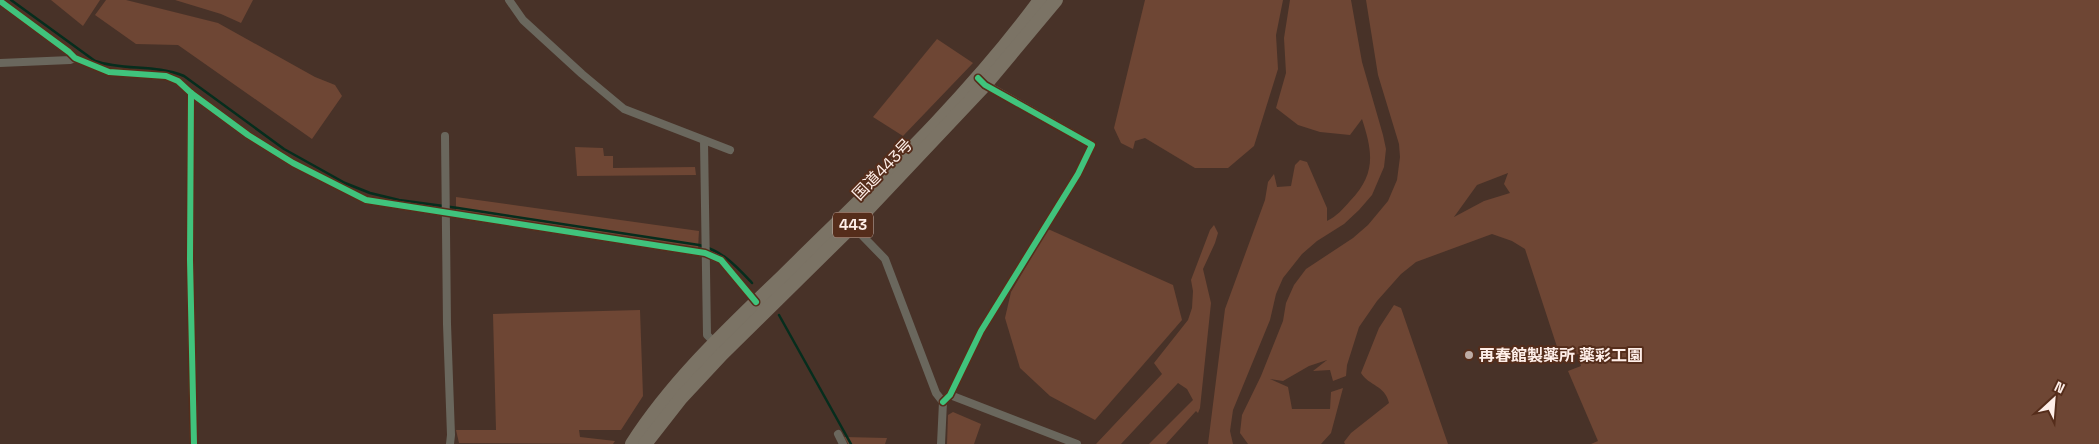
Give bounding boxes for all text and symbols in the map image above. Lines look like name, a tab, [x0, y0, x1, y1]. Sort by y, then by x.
street label: 国道443号	[848, 134, 917, 205]
road number: 443	[833, 212, 873, 238]
place label: 再春館製薬所 薬彩工園	[1479, 345, 1643, 366]
marker: 再春館製薬所 薬彩工園	[1463, 349, 1475, 361]
north arrow	[2029, 374, 2079, 424]
text: N	[2052, 377, 2068, 397]

